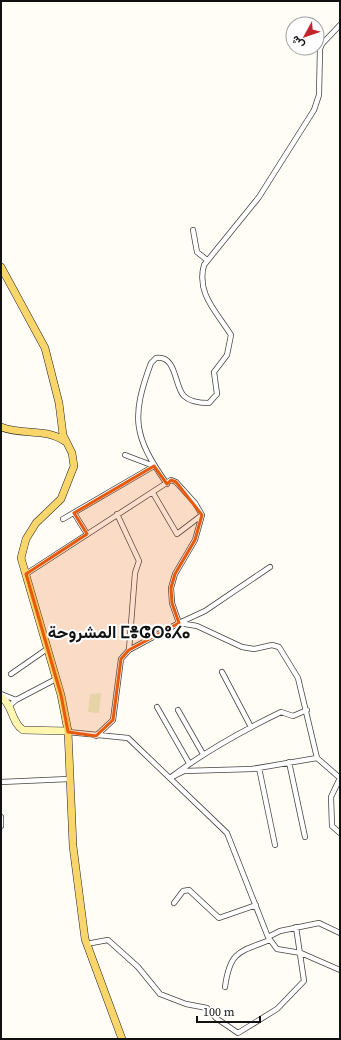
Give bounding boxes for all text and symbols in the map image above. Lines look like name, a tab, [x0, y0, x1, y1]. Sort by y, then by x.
north arrow	[285, 16, 325, 56]
text: ش	[288, 32, 308, 52]
district label: المشروحة ⵎⴻⵛⵔⵓⵃⴰ	[48, 620, 190, 644]
scale bar	[197, 998, 260, 1024]
text: 100 m	[203, 1004, 235, 1020]

